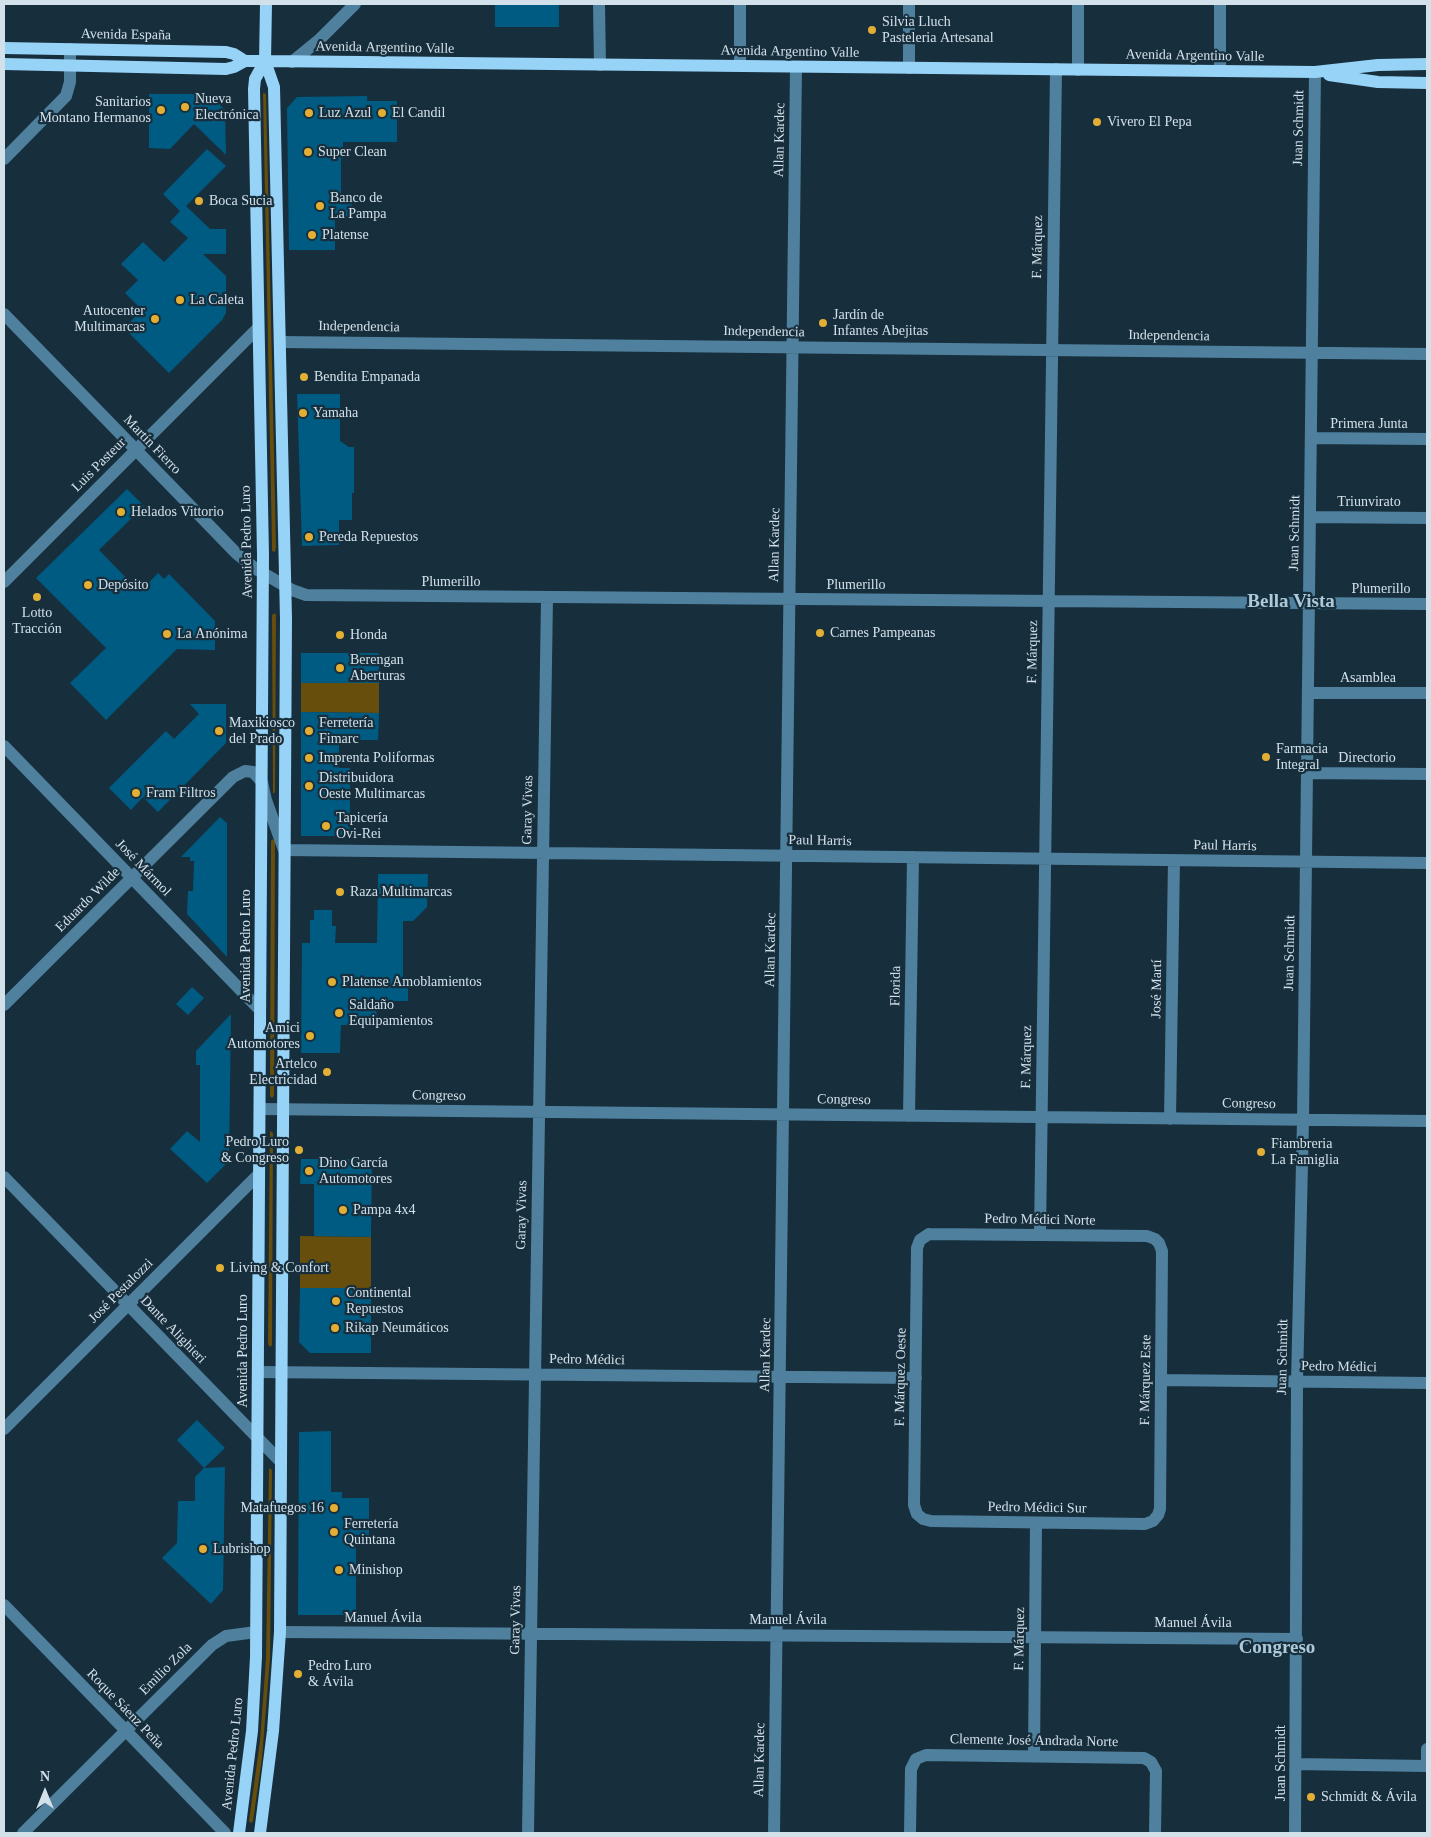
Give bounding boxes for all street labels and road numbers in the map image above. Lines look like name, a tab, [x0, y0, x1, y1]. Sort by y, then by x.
street label: Avenida España	[81, 26, 171, 44]
street label: Avenida Argentino Valle	[316, 38, 454, 58]
street label: Avenida Argentino Valle	[721, 42, 859, 62]
street label: Avenida Argentino Valle	[1126, 46, 1264, 66]
street label: Juan Schmidt	[1290, 90, 1308, 166]
street label: Allan Kardec	[771, 102, 789, 178]
street label: F. Márquez	[1029, 215, 1047, 279]
street label: Independencia	[318, 318, 400, 336]
street label: Independencia	[723, 323, 805, 341]
street label: Independencia	[1128, 327, 1210, 345]
street label: Martín Fierro	[120, 412, 184, 478]
street label: Primera Junta	[1330, 416, 1408, 432]
street label: Luis Pasteur	[68, 434, 130, 496]
street label: Avenida Pedro Luro	[238, 485, 256, 599]
street label: Triunvirato	[1337, 494, 1401, 510]
street label: Juan Schmidt	[1286, 495, 1304, 571]
street label: Allan Kardec	[766, 507, 784, 583]
street label: Plumerillo	[421, 574, 481, 590]
street label: Plumerillo	[826, 577, 886, 593]
street label: Plumerillo	[1351, 581, 1411, 597]
street label: F. Márquez	[1024, 620, 1042, 684]
street label: Asamblea	[1340, 670, 1396, 686]
street label: Directorio	[1338, 750, 1396, 766]
street label: Garay Vivas	[519, 775, 537, 845]
street label: Paul Harris	[788, 832, 852, 850]
street label: José Mármol	[112, 836, 174, 900]
street label: Paul Harris	[1193, 837, 1257, 855]
street label: Eduardo Wilde	[52, 864, 124, 936]
street label: Avenida Pedro Luro	[238, 889, 254, 1003]
street label: Allan Kardec	[762, 912, 780, 988]
street label: Juan Schmidt	[1281, 915, 1299, 991]
street label: José Martí	[1148, 960, 1166, 1018]
street label: Florida	[887, 966, 905, 1006]
street label: F. Márquez	[1018, 1025, 1036, 1089]
street label: Congreso	[412, 1087, 466, 1105]
street label: Congreso	[817, 1091, 871, 1109]
street label: Congreso	[1222, 1095, 1276, 1113]
street label: Garay Vivas	[513, 1180, 531, 1250]
street label: Pedro Médici Norte	[984, 1211, 1096, 1229]
street label: José Pestalozzi	[85, 1255, 157, 1327]
street label: Dante Alighieri	[137, 1293, 209, 1367]
street label: Avenida Pedro Luro	[235, 1294, 251, 1408]
street label: Allan Kardec	[757, 1317, 775, 1393]
street label: Juan Schmidt	[1274, 1319, 1292, 1395]
street label: F. Márquez Oeste	[892, 1327, 910, 1427]
street label: F. Márquez Este	[1137, 1334, 1155, 1426]
street label: Pedro Médici	[549, 1351, 625, 1369]
street label: Pedro Médici	[1301, 1358, 1377, 1376]
street label: Pedro Médici Sur	[987, 1499, 1087, 1517]
street label: Garay Vivas	[507, 1585, 525, 1655]
street label: F. Márquez	[1011, 1607, 1029, 1671]
street label: Manuel Ávila	[344, 1610, 422, 1626]
street label: Manuel Ávila	[749, 1612, 827, 1628]
street label: Manuel Ávila	[1154, 1615, 1232, 1631]
street label: Emilio Zola	[136, 1639, 196, 1699]
street label: Roque Sáenz Peña	[83, 1666, 167, 1752]
street label: Avenida Pedro Luro	[219, 1697, 247, 1811]
street label: Allan Kardec	[751, 1722, 769, 1798]
street label: Juan Schmidt	[1273, 1725, 1289, 1801]
street label: Clemente José Andrada Norte	[950, 1731, 1118, 1751]

